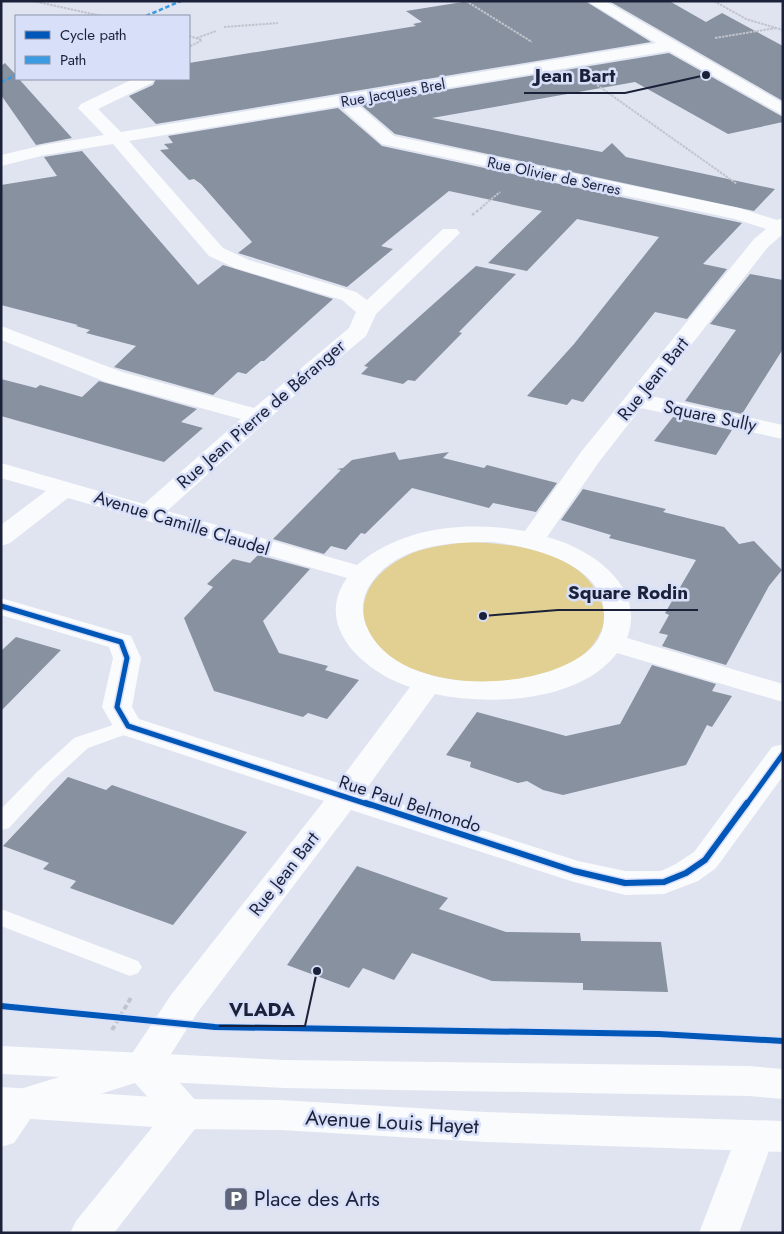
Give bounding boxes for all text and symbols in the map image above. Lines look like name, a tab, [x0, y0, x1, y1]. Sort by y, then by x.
legend	[15, 15, 190, 80]
text: Cycle path	[60, 24, 127, 46]
text: Path	[60, 49, 86, 71]
callout: Jean Bart	[524, 59, 625, 93]
text: Jean Bart	[531, 62, 615, 89]
street label: Rue Jacques Brel	[339, 73, 447, 113]
street label: Rue Olivier de Serres	[485, 151, 623, 201]
street label: Rue Jean Bart	[611, 331, 695, 426]
street label: Rue Jean Pierre de Béranger	[171, 333, 352, 495]
street label: Square Sully	[661, 393, 759, 439]
street label: Avenue Camille Claudel	[91, 484, 273, 562]
callout: Square Rodin	[558, 576, 698, 610]
text: Square Rodin	[568, 579, 688, 606]
street label: Rue Paul Belmondo	[336, 769, 485, 839]
street label: Rue Jean Bart	[243, 826, 326, 922]
callout: VLADA	[219, 992, 305, 1026]
text: VLADA	[228, 996, 295, 1023]
street label: Avenue Louis Hayet	[304, 1102, 480, 1142]
place label: Place des Arts	[254, 1184, 380, 1214]
parking icon: Place des Arts	[223, 1186, 249, 1212]

